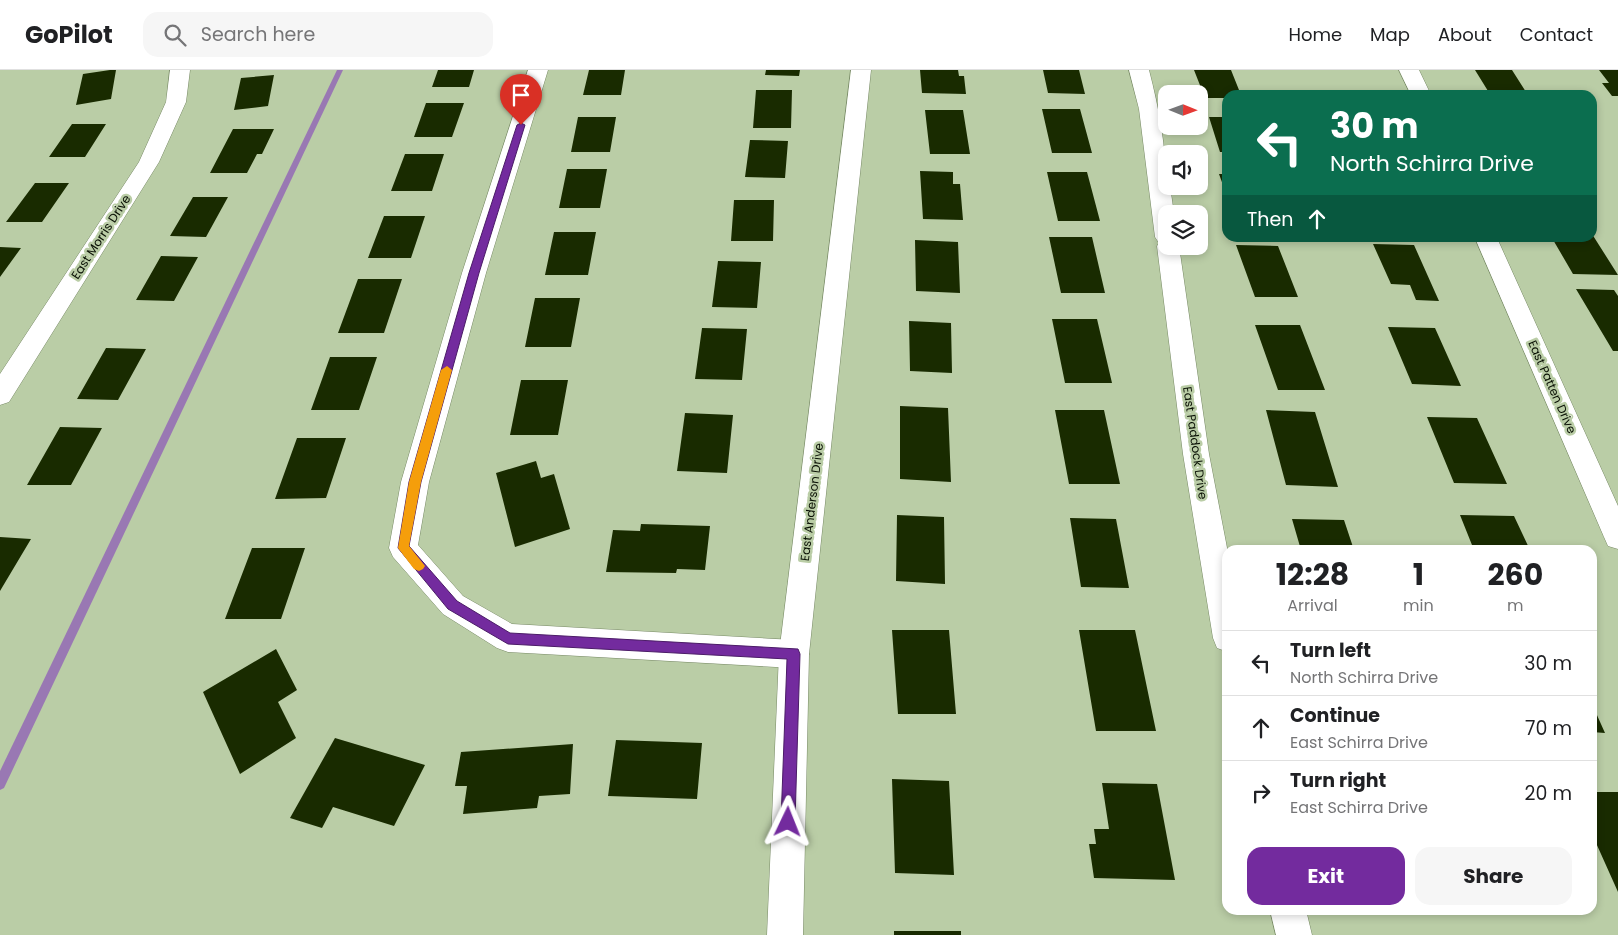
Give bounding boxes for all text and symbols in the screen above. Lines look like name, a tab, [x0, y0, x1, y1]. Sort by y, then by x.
search box	[143, 12, 493, 57]
text: GoPilot	[25, 18, 113, 51]
icon: search	[161, 21, 189, 49]
text: Search here	[201, 21, 315, 48]
text: Home	[1288, 22, 1342, 47]
text: Map	[1370, 22, 1410, 47]
text: About	[1438, 22, 1492, 47]
text: Contact	[1520, 22, 1593, 47]
pin	[500, 74, 542, 125]
icon: arrive	[507, 81, 535, 109]
north arrow	[1158, 85, 1208, 135]
map controls	[1158, 85, 1208, 255]
text: 30 m	[1330, 101, 1418, 150]
icon: left	[1247, 110, 1312, 175]
button: sound	[1158, 145, 1208, 195]
text: North Schirra Drive	[1330, 148, 1534, 179]
street label: East Morris Drive	[67, 191, 134, 282]
button: layers	[1158, 205, 1208, 255]
icon: ahead	[1303, 205, 1331, 233]
text: Then	[1247, 206, 1293, 233]
street label: East Patten Drive	[1524, 338, 1581, 436]
street label: East Paddock Drive	[1179, 385, 1212, 500]
street label: East Anderson Drive	[796, 442, 827, 562]
text: 12:28	[1276, 553, 1349, 596]
text: 1	[1413, 553, 1424, 596]
text: 260	[1487, 553, 1543, 596]
text: Arrival	[1287, 594, 1338, 617]
text: min	[1403, 594, 1434, 617]
text: m	[1507, 594, 1524, 617]
text: Turn left	[1290, 637, 1371, 664]
icon: left	[1247, 649, 1275, 677]
text: 30 m	[1524, 650, 1572, 677]
text: North Schirra Drive	[1290, 666, 1438, 689]
text: Continue	[1290, 702, 1380, 729]
icon: ahead	[1247, 714, 1275, 742]
text: 70 m	[1525, 715, 1572, 742]
text: East Schirra Drive	[1290, 731, 1428, 754]
text: Turn right	[1290, 767, 1386, 794]
icon: right	[1247, 779, 1275, 807]
text: 20 m	[1524, 780, 1572, 807]
position arrow	[761, 795, 813, 847]
text: East Schirra Drive	[1290, 796, 1428, 819]
button: Exit	[1247, 847, 1405, 905]
button: Share	[1415, 847, 1572, 905]

